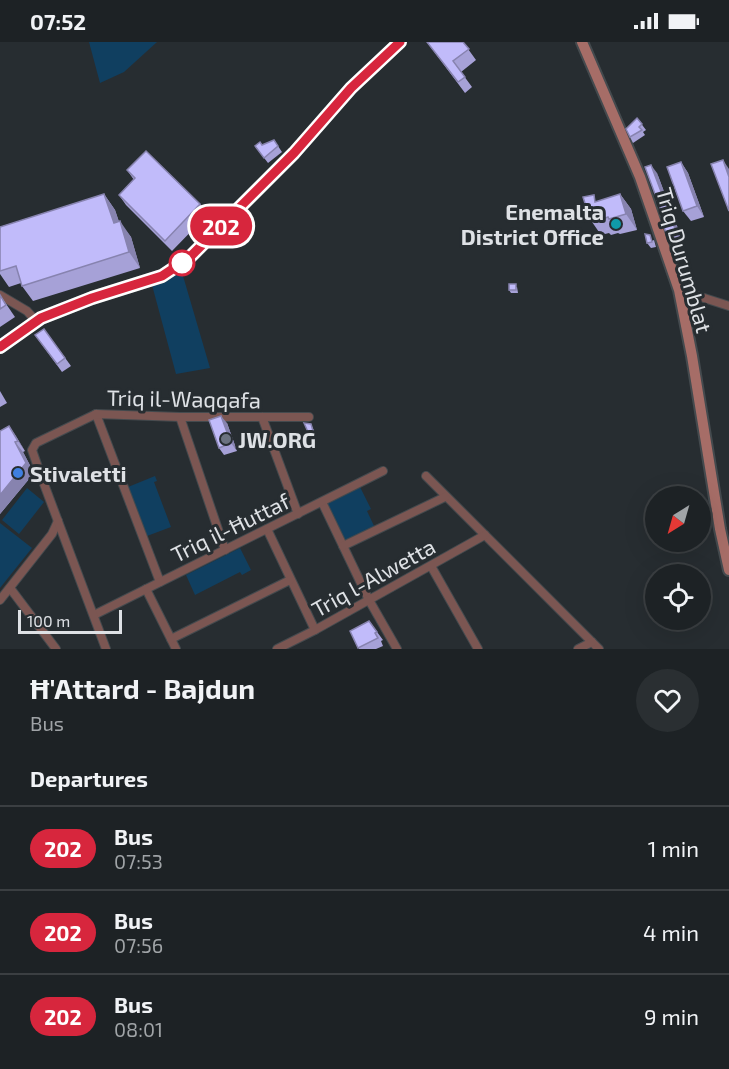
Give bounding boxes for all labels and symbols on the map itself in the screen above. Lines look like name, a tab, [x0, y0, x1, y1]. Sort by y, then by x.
street label: Triq Durumblat	[652, 184, 718, 336]
place label: Enemalta District Office	[461, 198, 604, 249]
line badge: 202	[186, 206, 256, 246]
marker: Enemalta District Office	[609, 217, 623, 231]
unlabelled marker	[169, 250, 195, 276]
street label: Triq il-Waqqafa	[107, 384, 261, 412]
place label: JW.ORG	[238, 426, 316, 452]
marker: JW.ORG	[219, 432, 233, 446]
place label: Stivaletti	[30, 460, 126, 486]
marker: Stivaletti	[11, 466, 25, 480]
north arrow	[645, 486, 711, 552]
street label: Triq il-Ħuttaf	[167, 487, 294, 567]
street label: Triq l-Alwetta	[307, 532, 439, 622]
scale bar	[18, 607, 122, 634]

